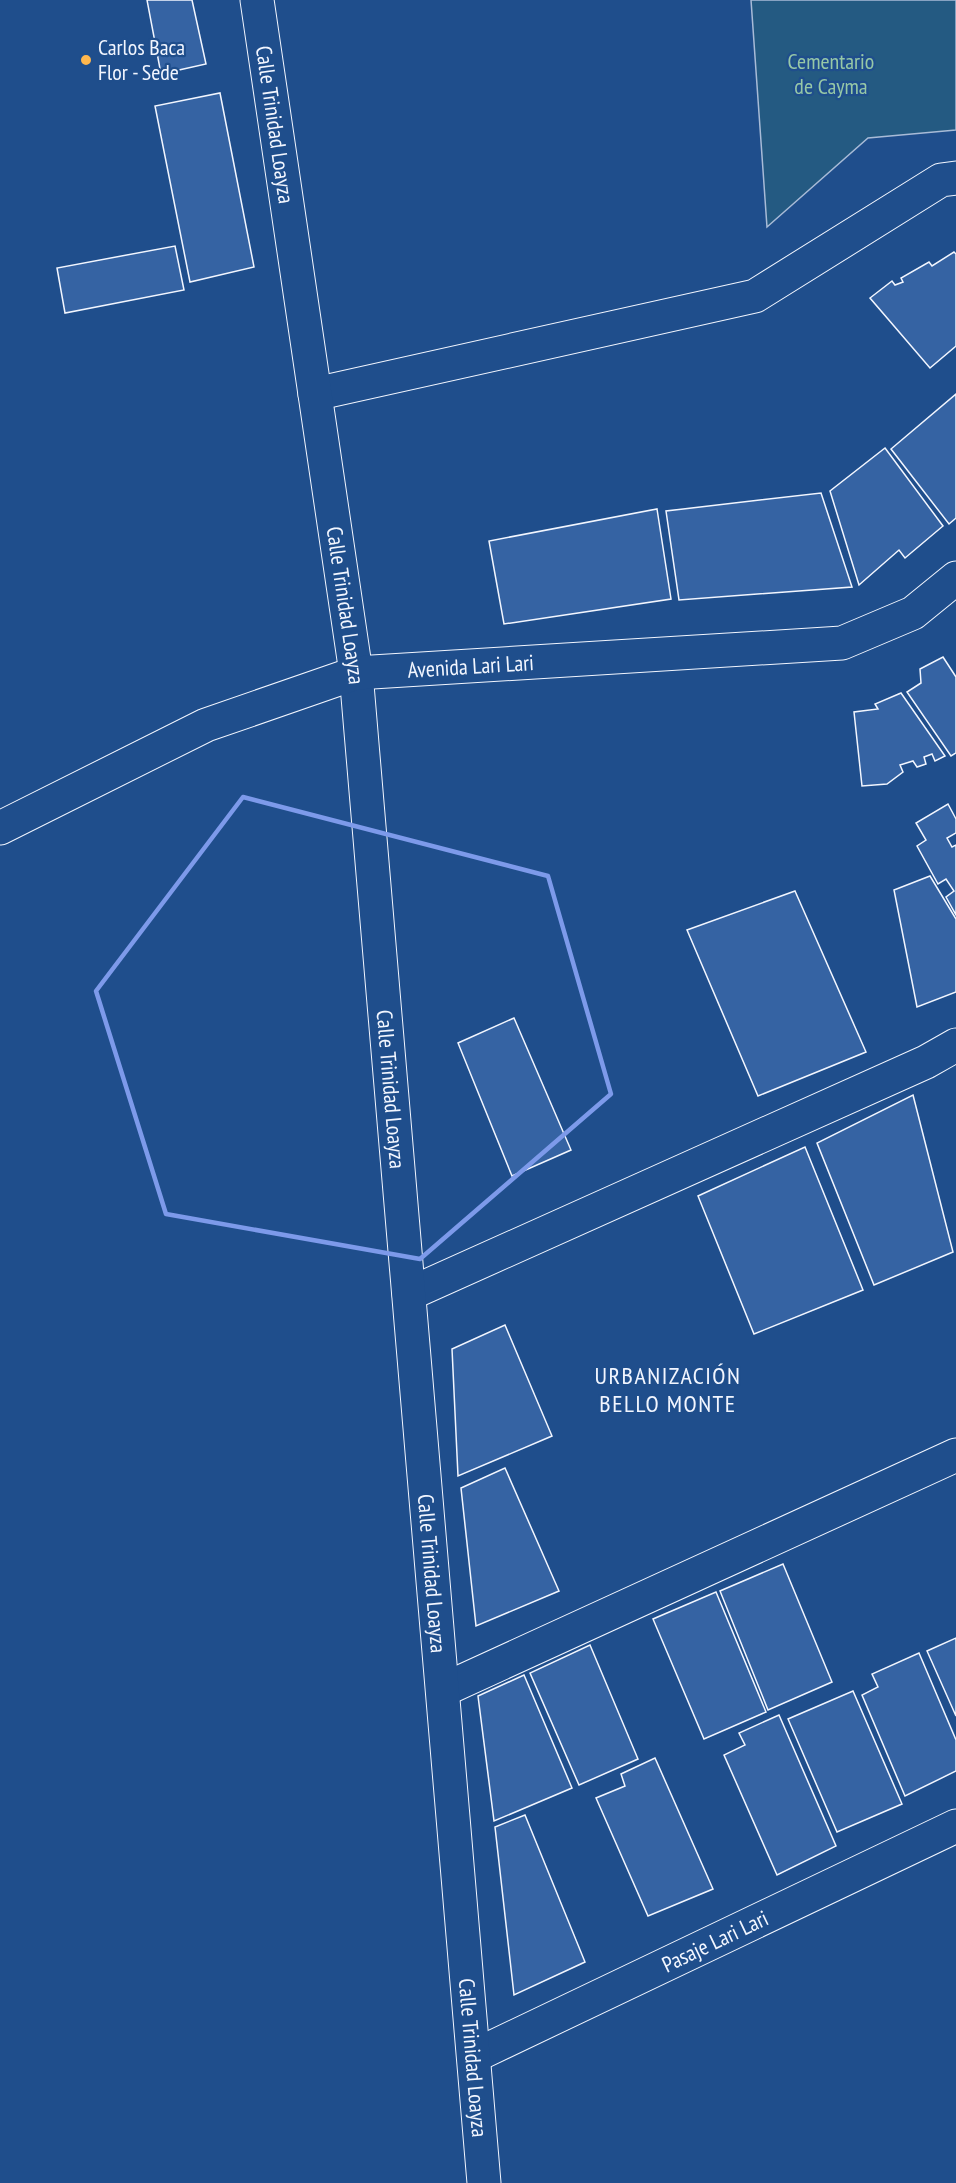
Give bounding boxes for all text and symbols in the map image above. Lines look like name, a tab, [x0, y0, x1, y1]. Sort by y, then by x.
place label: Carlos Baca Flor - Sede	[98, 33, 185, 86]
street label: Calle Trinidad Loayza	[250, 44, 301, 205]
park label: Cementario de Cayma	[788, 47, 874, 100]
marker: Carlos Baca Flor - Sede	[79, 53, 93, 67]
street label: Calle Trinidad Loayza	[321, 525, 371, 686]
street label: Avenida Lari Lari	[407, 648, 535, 684]
street label: Calle Trinidad Loayza	[371, 1009, 412, 1170]
district label: URBANIZACIÓN BELLO MONTE	[595, 1360, 741, 1419]
street label: Calle Trinidad Loayza	[412, 1493, 453, 1654]
street label: Pasaje Lari Lari	[657, 1904, 773, 1978]
street label: Calle Trinidad Loayza	[453, 1977, 494, 2138]

